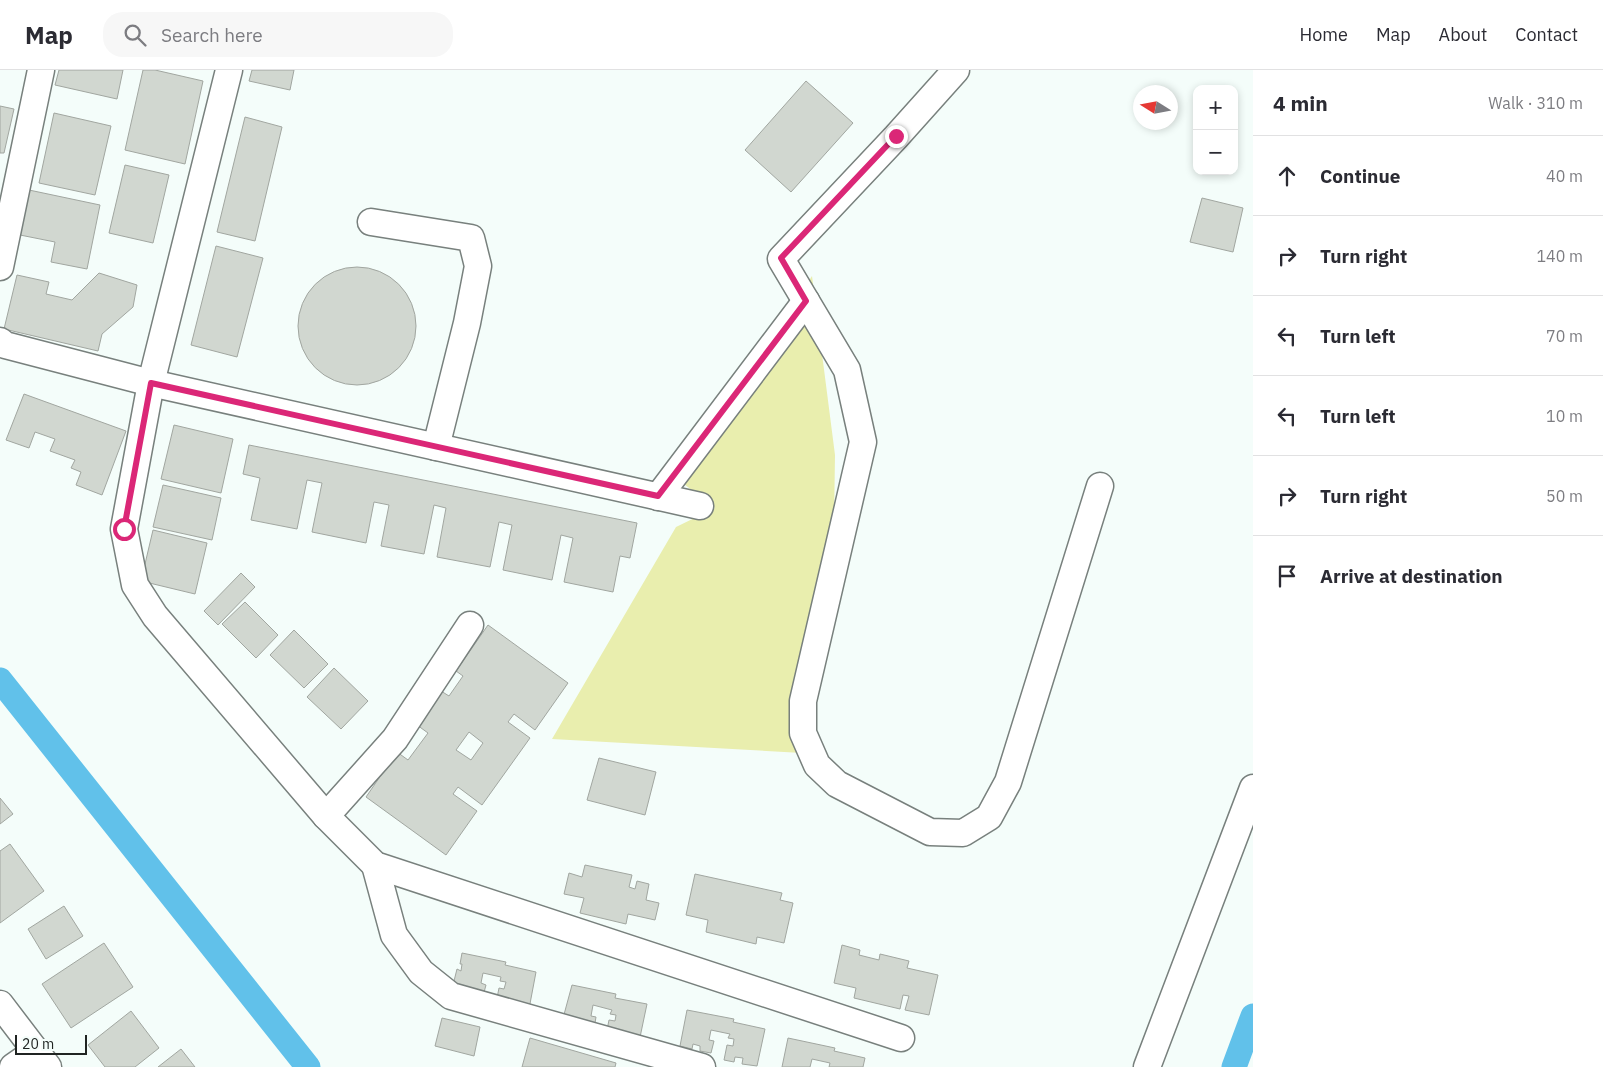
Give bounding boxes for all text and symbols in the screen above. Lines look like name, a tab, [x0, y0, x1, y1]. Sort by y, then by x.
search box	[103, 12, 453, 57]
text: Map	[25, 19, 73, 51]
icon: search	[121, 21, 149, 49]
text: Search here	[161, 23, 263, 47]
text: Home	[1300, 23, 1348, 46]
text: Map	[1376, 23, 1411, 46]
text: About	[1439, 23, 1487, 46]
text: Contact	[1515, 23, 1578, 46]
north arrow	[1133, 85, 1178, 130]
map controls	[1193, 85, 1238, 175]
button: +	[1193, 85, 1238, 130]
text: 4 min	[1273, 89, 1328, 117]
text: Walk · 310 m	[1488, 93, 1583, 113]
route end	[885, 125, 908, 148]
button: −	[1193, 130, 1238, 175]
icon: ahead	[1273, 162, 1301, 190]
text: Continue	[1320, 164, 1400, 188]
text: 40 m	[1546, 166, 1583, 186]
icon: right	[1273, 242, 1301, 270]
text: Turn right	[1320, 244, 1407, 268]
text: 140 m	[1536, 246, 1583, 266]
icon: left	[1273, 322, 1301, 350]
text: Turn left	[1320, 324, 1396, 348]
text: 70 m	[1546, 326, 1583, 346]
icon: left	[1273, 402, 1301, 430]
text: Turn left	[1320, 404, 1396, 428]
text: 10 m	[1546, 406, 1583, 426]
icon: right	[1273, 482, 1301, 510]
text: Turn right	[1320, 484, 1407, 508]
text: 50 m	[1546, 486, 1583, 506]
route start	[113, 518, 136, 541]
icon: arrive	[1273, 562, 1301, 590]
text: Arrive at destination	[1320, 564, 1503, 588]
scale bar	[15, 1032, 88, 1055]
text: 20 m	[22, 1035, 54, 1053]

